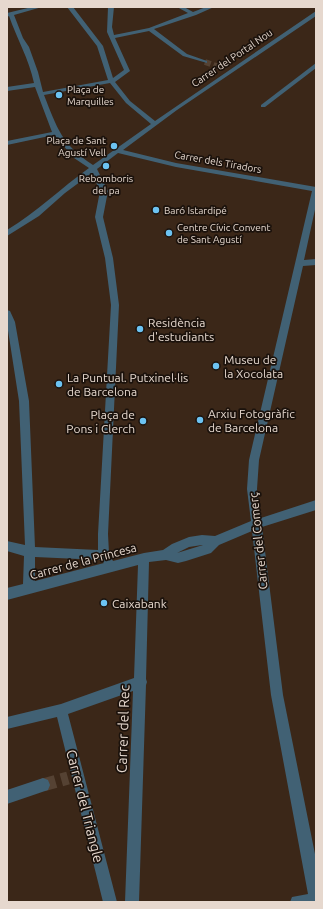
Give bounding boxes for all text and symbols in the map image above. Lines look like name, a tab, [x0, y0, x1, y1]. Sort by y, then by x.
street label: Carrer del Portal Nou	[190, 27, 274, 89]
place label: Plaça de Marquilles	[67, 84, 114, 107]
marker: Plaça de Marquilles	[54, 90, 64, 100]
place label: Plaça de Sant Agustí Vell	[47, 135, 106, 158]
marker: Plaça de Sant Agustí Vell	[109, 141, 119, 151]
street label: Carrer dels Tiradors	[174, 149, 262, 175]
marker: Rebomboris del pa	[101, 161, 111, 171]
place label: Rebomboris del pa	[79, 173, 133, 196]
marker: Baró Istardipé	[151, 205, 161, 215]
place label: Baró Istardipé	[164, 205, 227, 216]
place label: Centre Cívic Convent de Sant Agustí	[177, 222, 270, 245]
marker: Centre Cívic Convent de Sant Agustí	[164, 228, 174, 238]
place label: Residència d'estudiants	[148, 316, 214, 343]
marker: Residència d'estudiants	[135, 324, 145, 334]
place label: Museu de la Xocolata	[224, 353, 283, 380]
marker: Museu de la Xocolata	[211, 361, 221, 371]
place label: La Puntual. Putxinel·lis de Barcelona	[67, 371, 188, 398]
marker: La Puntual. Putxinel·lis de Barcelona	[54, 379, 64, 389]
place label: Arxiu Fotogràfic de Barcelona	[208, 407, 295, 434]
place label: Plaça de Pons i Clerch	[66, 408, 135, 435]
marker: Arxiu Fotogràfic de Barcelona	[195, 415, 205, 425]
marker: Plaça de Pons i Clerch	[138, 416, 148, 426]
street label: Carrer del Comerç	[246, 491, 270, 590]
street label: Carrer de la Princesa	[28, 540, 138, 582]
place label: Caixabank	[112, 597, 167, 610]
marker: Caixabank	[99, 598, 109, 608]
street label: Carrer del Rec	[113, 684, 133, 773]
street label: Carrer del Triangle	[63, 748, 107, 864]

